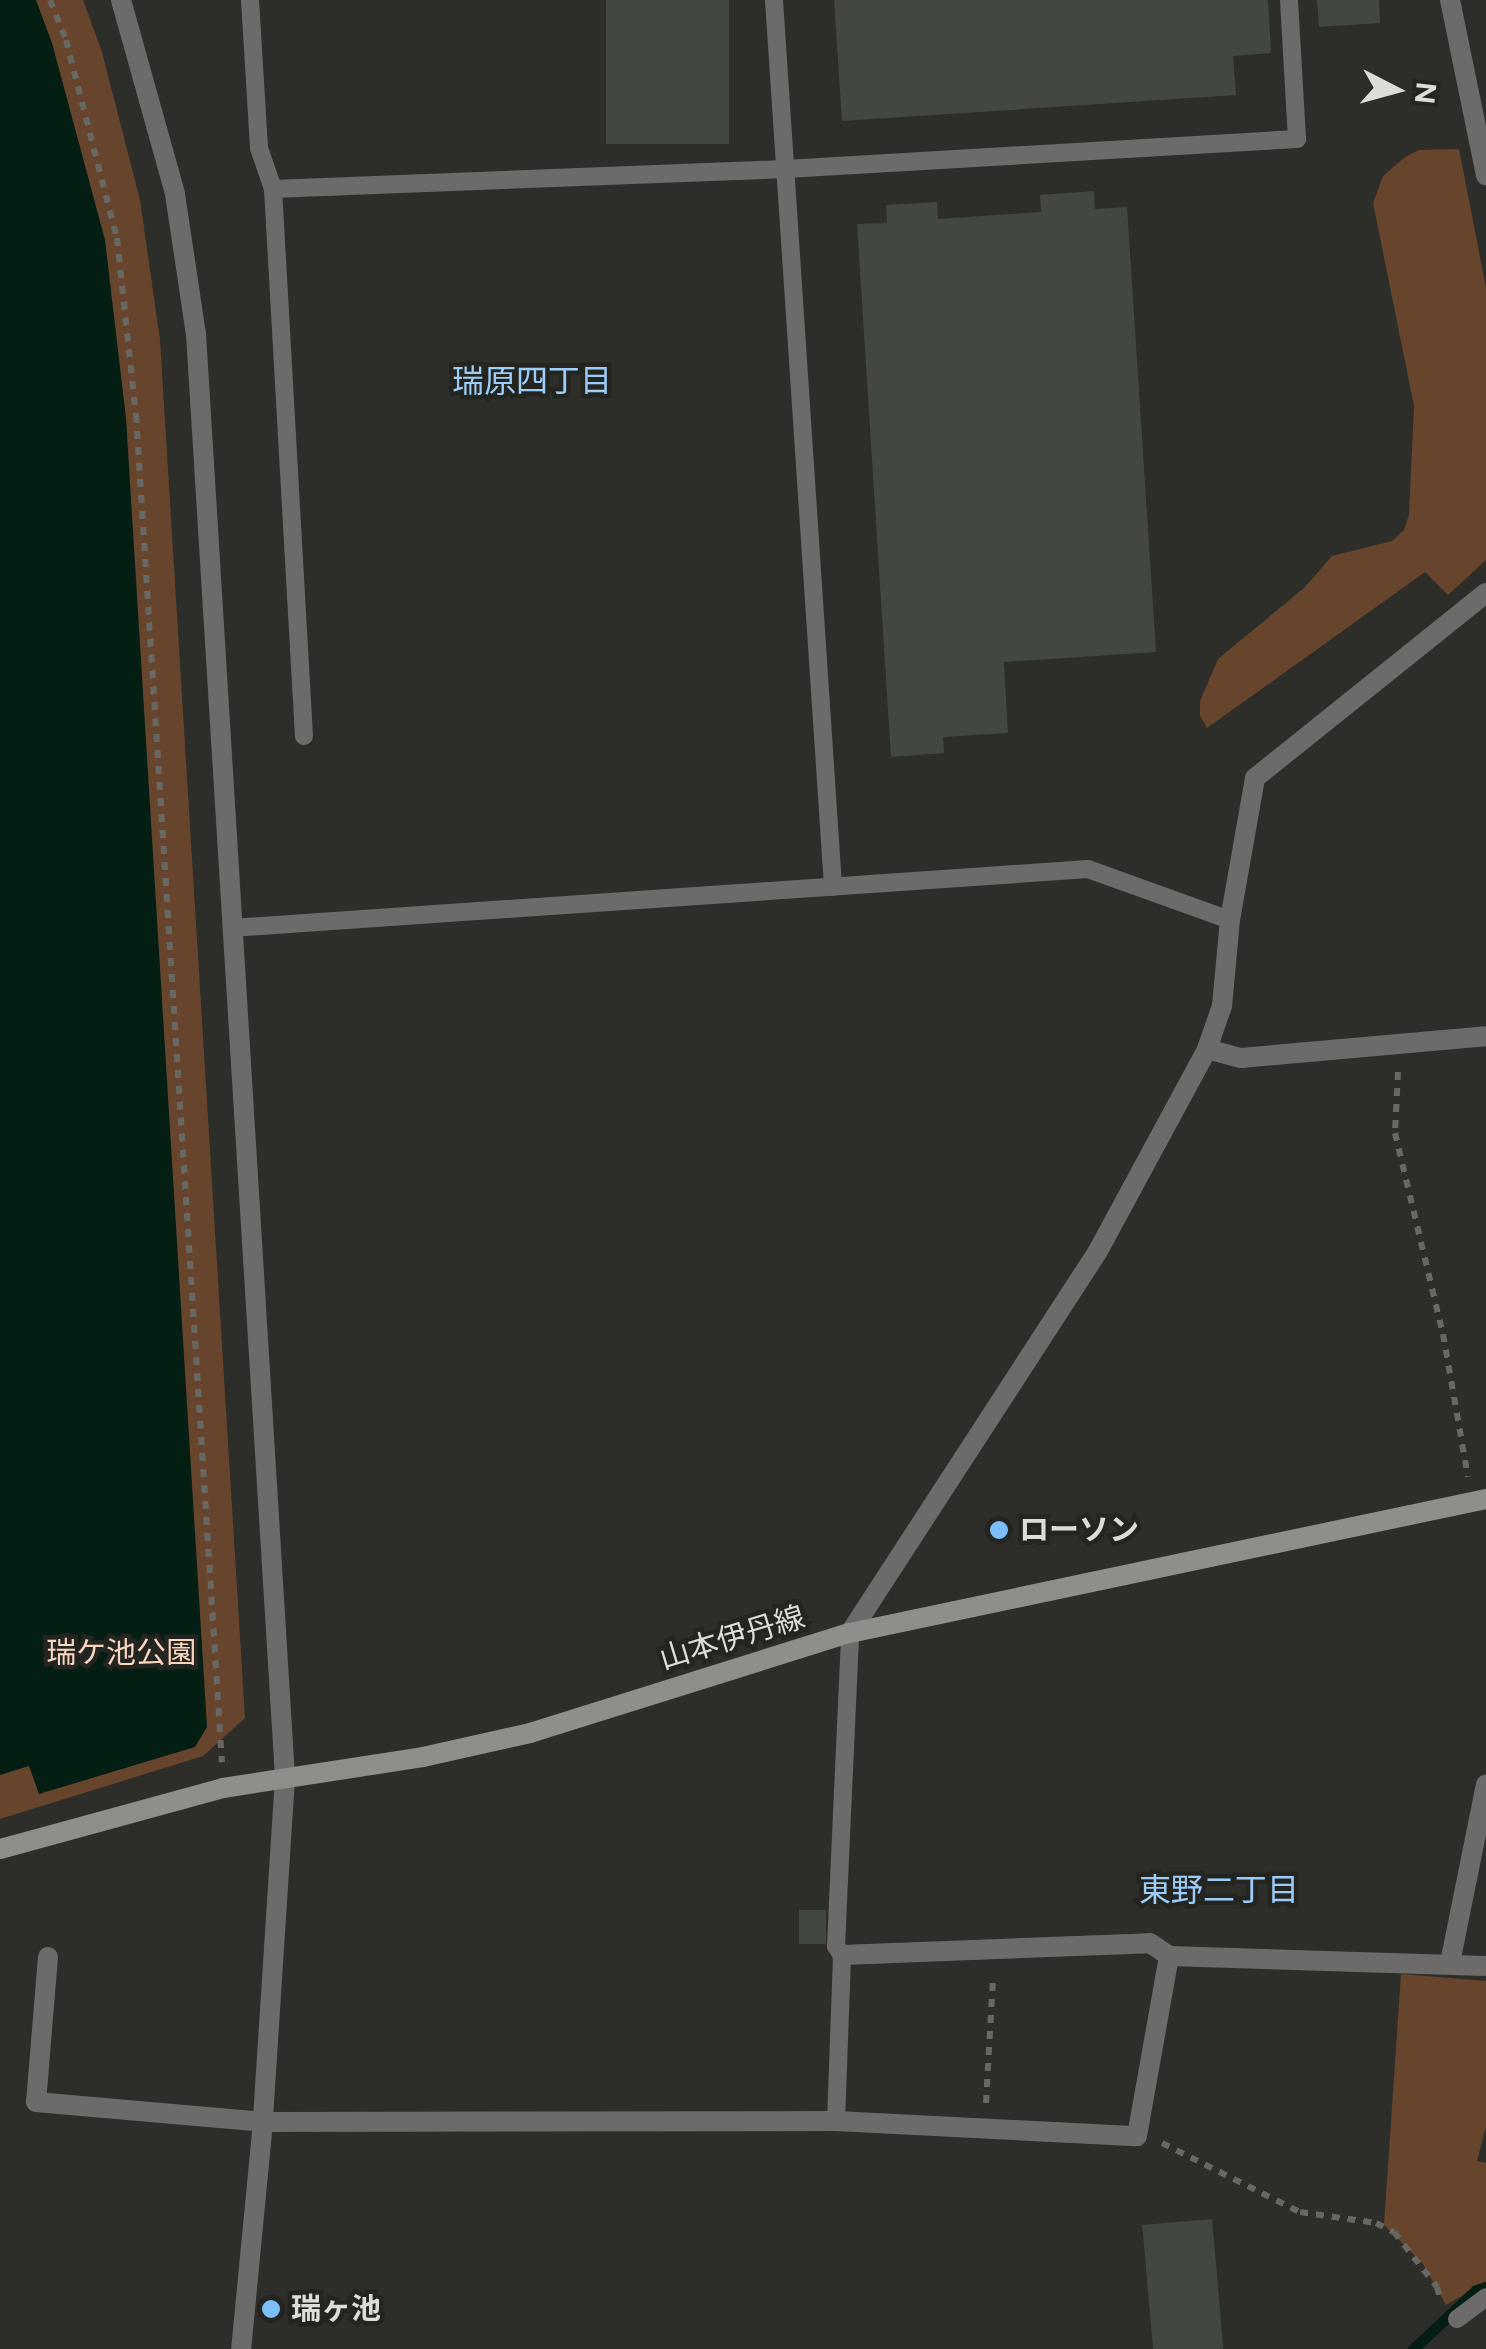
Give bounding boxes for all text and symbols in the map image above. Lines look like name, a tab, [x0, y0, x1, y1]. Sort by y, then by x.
north arrow	[1346, 40, 1446, 140]
text: N	[1408, 81, 1444, 106]
district label: 瑞原四丁目	[452, 362, 612, 400]
place label: ローソン	[1019, 1512, 1139, 1548]
marker: ローソン	[988, 1519, 1010, 1541]
street label: 山本伊丹線	[655, 1599, 809, 1677]
park label: 瑞ケ池公園	[46, 1635, 196, 1671]
district label: 東野二丁目	[1139, 1871, 1299, 1909]
place label: 瑞ヶ池	[291, 2291, 381, 2327]
marker: 瑞ヶ池	[260, 2298, 282, 2320]

